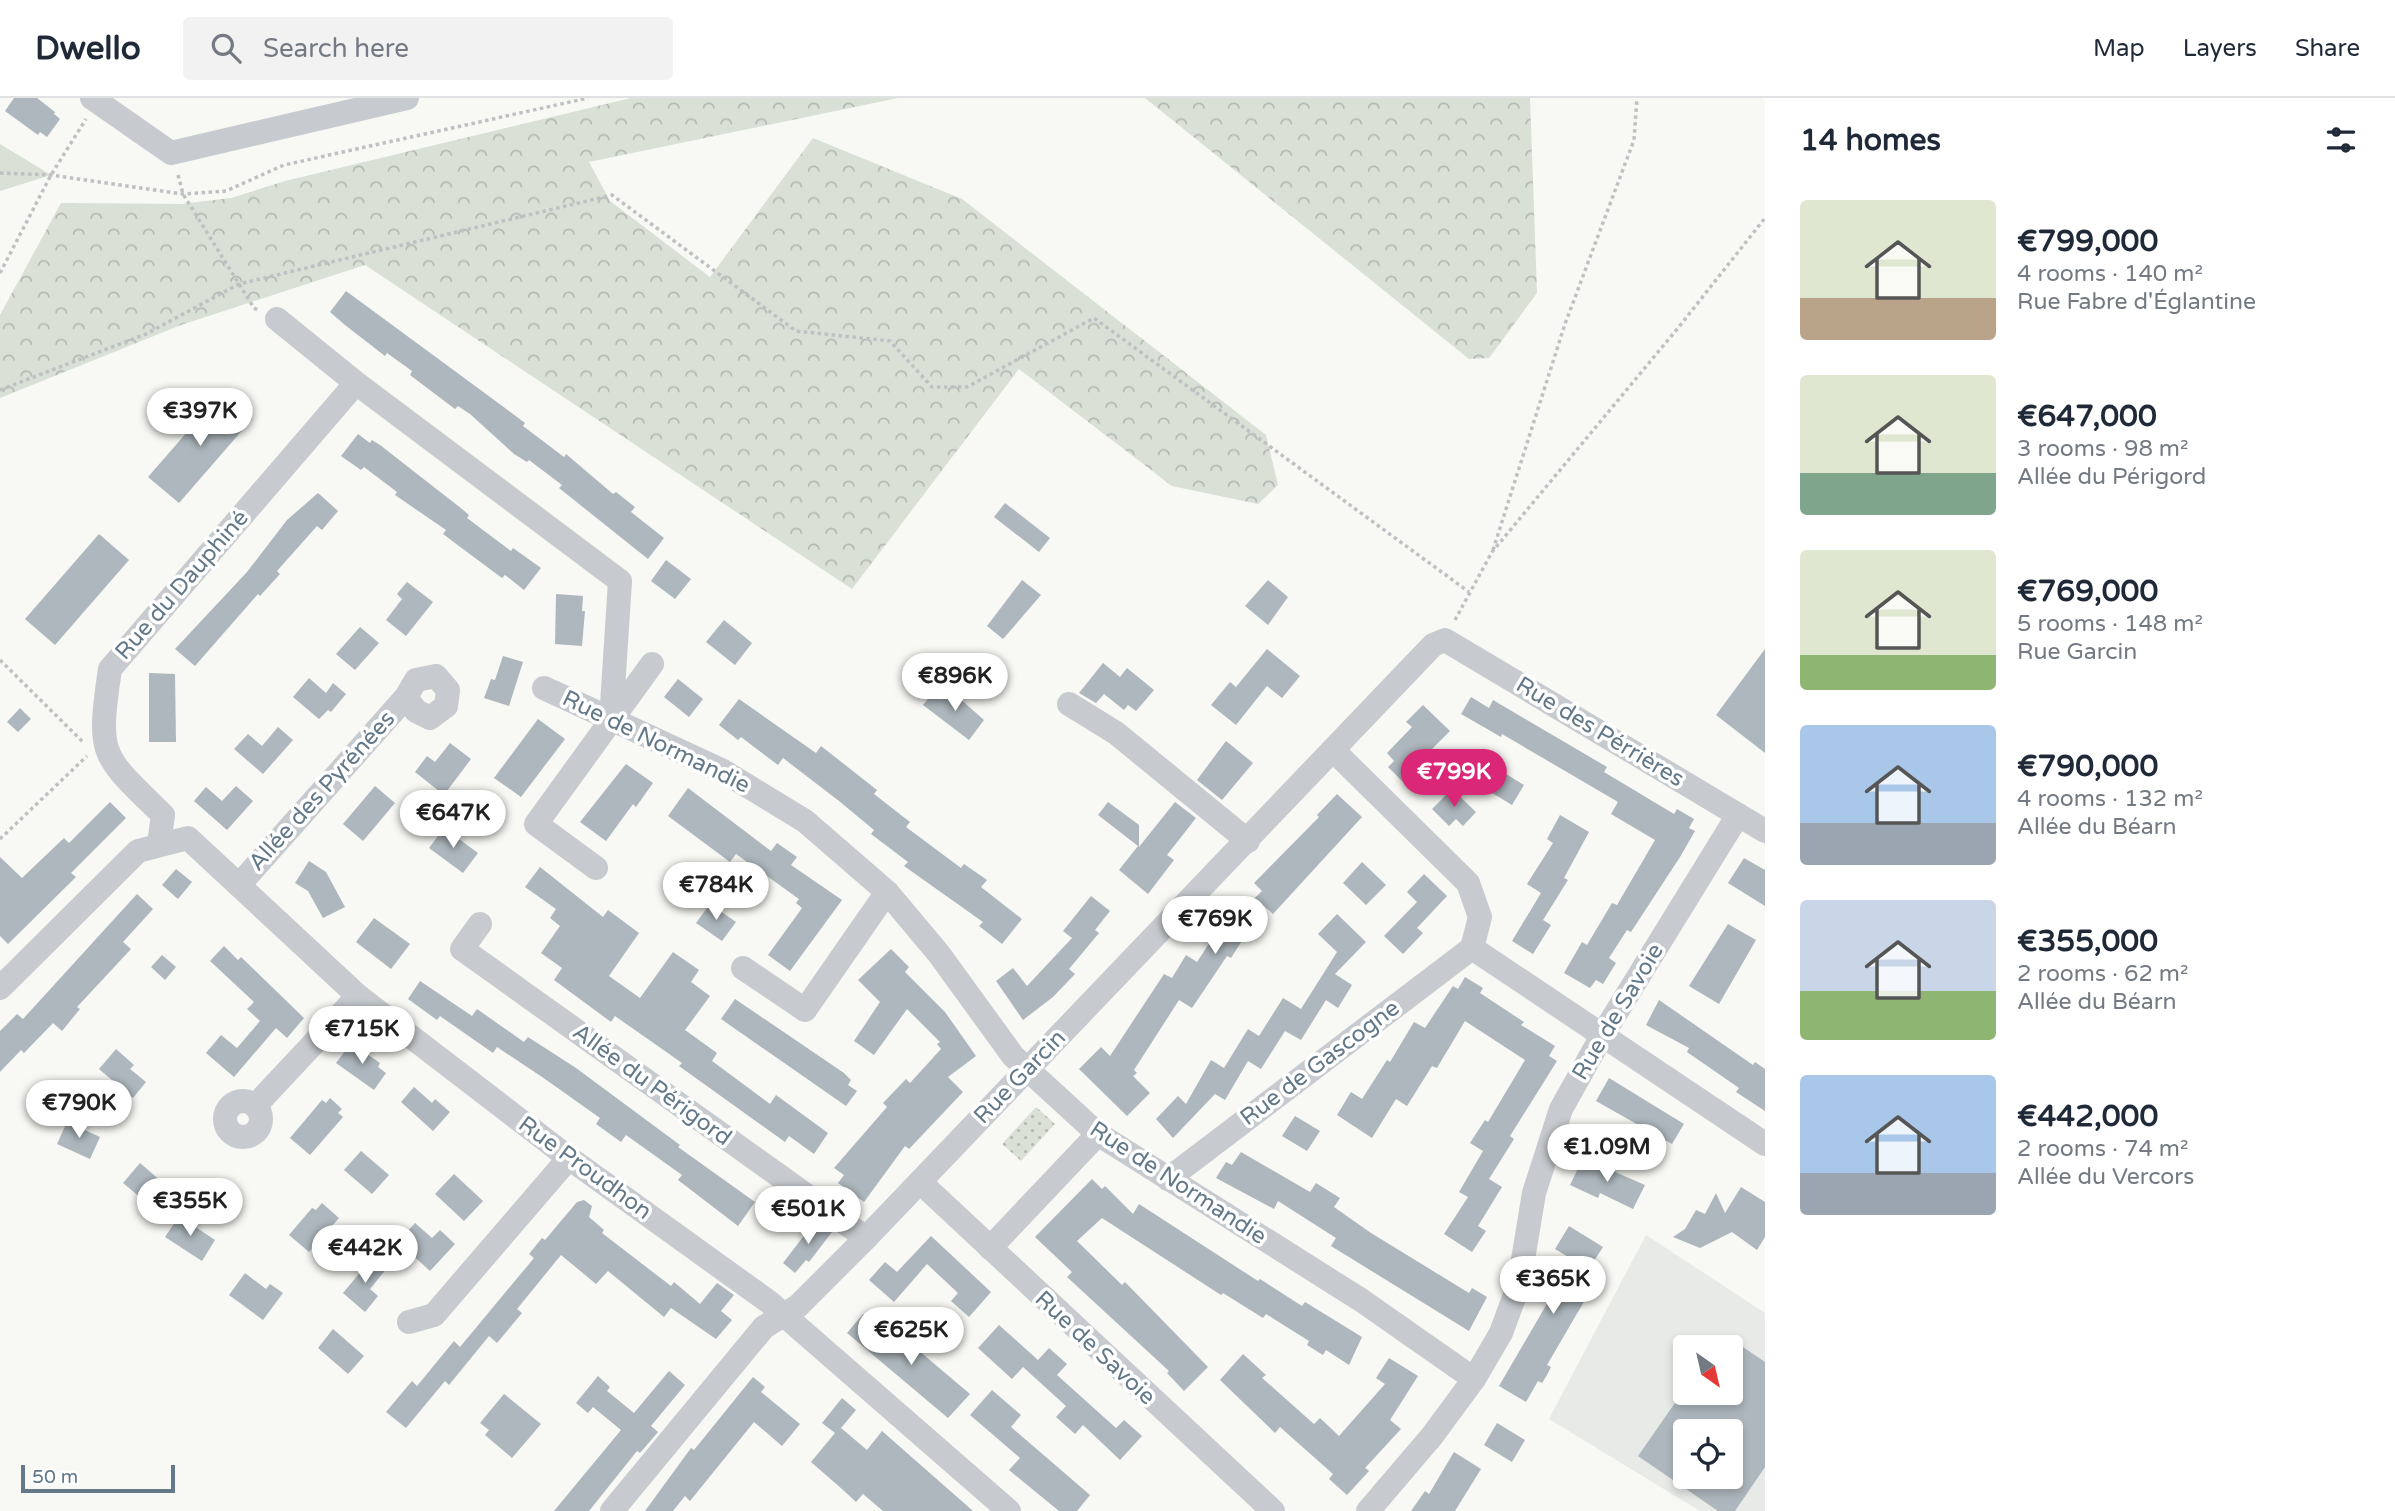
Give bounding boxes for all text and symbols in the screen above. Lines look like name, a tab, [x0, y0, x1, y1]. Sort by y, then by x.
search box	[183, 17, 673, 80]
text: Dwello	[35, 29, 141, 68]
icon: search	[207, 29, 245, 67]
text: Search here	[263, 33, 409, 64]
text: Map	[2093, 34, 2145, 63]
text: Layers	[2183, 34, 2257, 63]
text: Share	[2295, 34, 2360, 63]
icon: filters	[2322, 121, 2360, 159]
text: 14 homes	[1800, 122, 1941, 159]
text: €799,000	[2017, 223, 2158, 260]
icon: home	[1856, 228, 1940, 312]
text: 4 rooms · 140 m²	[2017, 260, 2203, 288]
text: Rue Fabre d'Églantine	[2017, 288, 2256, 316]
pin: €397K	[151, 388, 249, 448]
text: €397K	[163, 397, 237, 425]
text: €647,000	[2017, 398, 2157, 435]
icon: home	[1856, 403, 1940, 487]
text: 3 rooms · 98 m²	[2017, 435, 2188, 463]
text: Allée du Périgord	[2017, 463, 2206, 491]
street label: Rue du Dauphiné	[109, 504, 255, 666]
text: €769,000	[2017, 573, 2158, 610]
icon: home	[1856, 578, 1940, 662]
text: 5 rooms · 148 m²	[2017, 610, 2203, 638]
text: Rue Garcin	[2017, 638, 2137, 666]
pin: €896K	[906, 654, 1004, 713]
text: €896K	[918, 662, 992, 690]
street label: Rue des Pérrières	[1511, 671, 1689, 793]
street label: Rue de Normandie	[558, 684, 754, 800]
street label: Allée des Pyrénées	[243, 705, 401, 877]
text: €790,000	[2017, 748, 2158, 785]
pin: €799K	[1405, 750, 1503, 809]
icon: home	[1856, 753, 1940, 837]
text: €799K	[1417, 758, 1491, 786]
text: 4 rooms · 132 m²	[2017, 785, 2203, 813]
pin: €647K	[404, 790, 502, 850]
text: €647K	[416, 799, 490, 827]
text: Allée du Béarn	[2017, 813, 2177, 841]
pin: €784K	[667, 862, 765, 922]
text: €784K	[679, 871, 753, 899]
pin: €769K	[1166, 896, 1264, 956]
text: €769K	[1178, 905, 1252, 933]
text: €355,000	[2017, 923, 2158, 960]
icon: home	[1856, 928, 1940, 1012]
street label: Rue de Savoie	[1566, 939, 1670, 1085]
text: 2 rooms · 62 m²	[2017, 960, 2188, 988]
text: Allée du Béarn	[2017, 988, 2177, 1016]
street label: Rue de Gascogne	[1235, 994, 1405, 1132]
pin: €715K	[313, 1006, 411, 1066]
text: €715K	[325, 1015, 399, 1043]
street label: Allée du Périgord	[567, 1018, 737, 1152]
street label: Rue Garcin	[968, 1024, 1072, 1130]
pin: €790K	[30, 1080, 128, 1140]
text: €790K	[42, 1089, 116, 1117]
text: €442,000	[2017, 1098, 2158, 1135]
icon: home	[1856, 1103, 1940, 1187]
street label: Rue Proudhon	[513, 1110, 657, 1226]
street label: Rue de Normandie	[1084, 1115, 1272, 1251]
pin: €1.09M	[1550, 1124, 1664, 1184]
text: €1.09M	[1563, 1133, 1651, 1161]
text: 2 rooms · 74 m²	[2017, 1135, 2188, 1163]
text: Allée du Vercors	[2017, 1163, 2194, 1191]
pin: €355K	[141, 1178, 239, 1238]
pin: €501K	[759, 1186, 857, 1246]
text: €355K	[153, 1187, 227, 1215]
text: €501K	[771, 1195, 845, 1223]
pin: €442K	[316, 1226, 414, 1285]
text: €442K	[328, 1234, 402, 1262]
pin: €365K	[1504, 1256, 1602, 1316]
text: €365K	[1516, 1265, 1590, 1293]
street label: Rue de Savoie	[1029, 1285, 1161, 1411]
pin: €625K	[862, 1308, 960, 1367]
text: €625K	[874, 1316, 948, 1344]
north arrow	[1673, 1335, 1743, 1405]
map controls	[1673, 1335, 1743, 1489]
button: locate	[1673, 1419, 1743, 1489]
scale bar	[21, 1462, 175, 1494]
text: 50 m	[32, 1466, 78, 1488]

